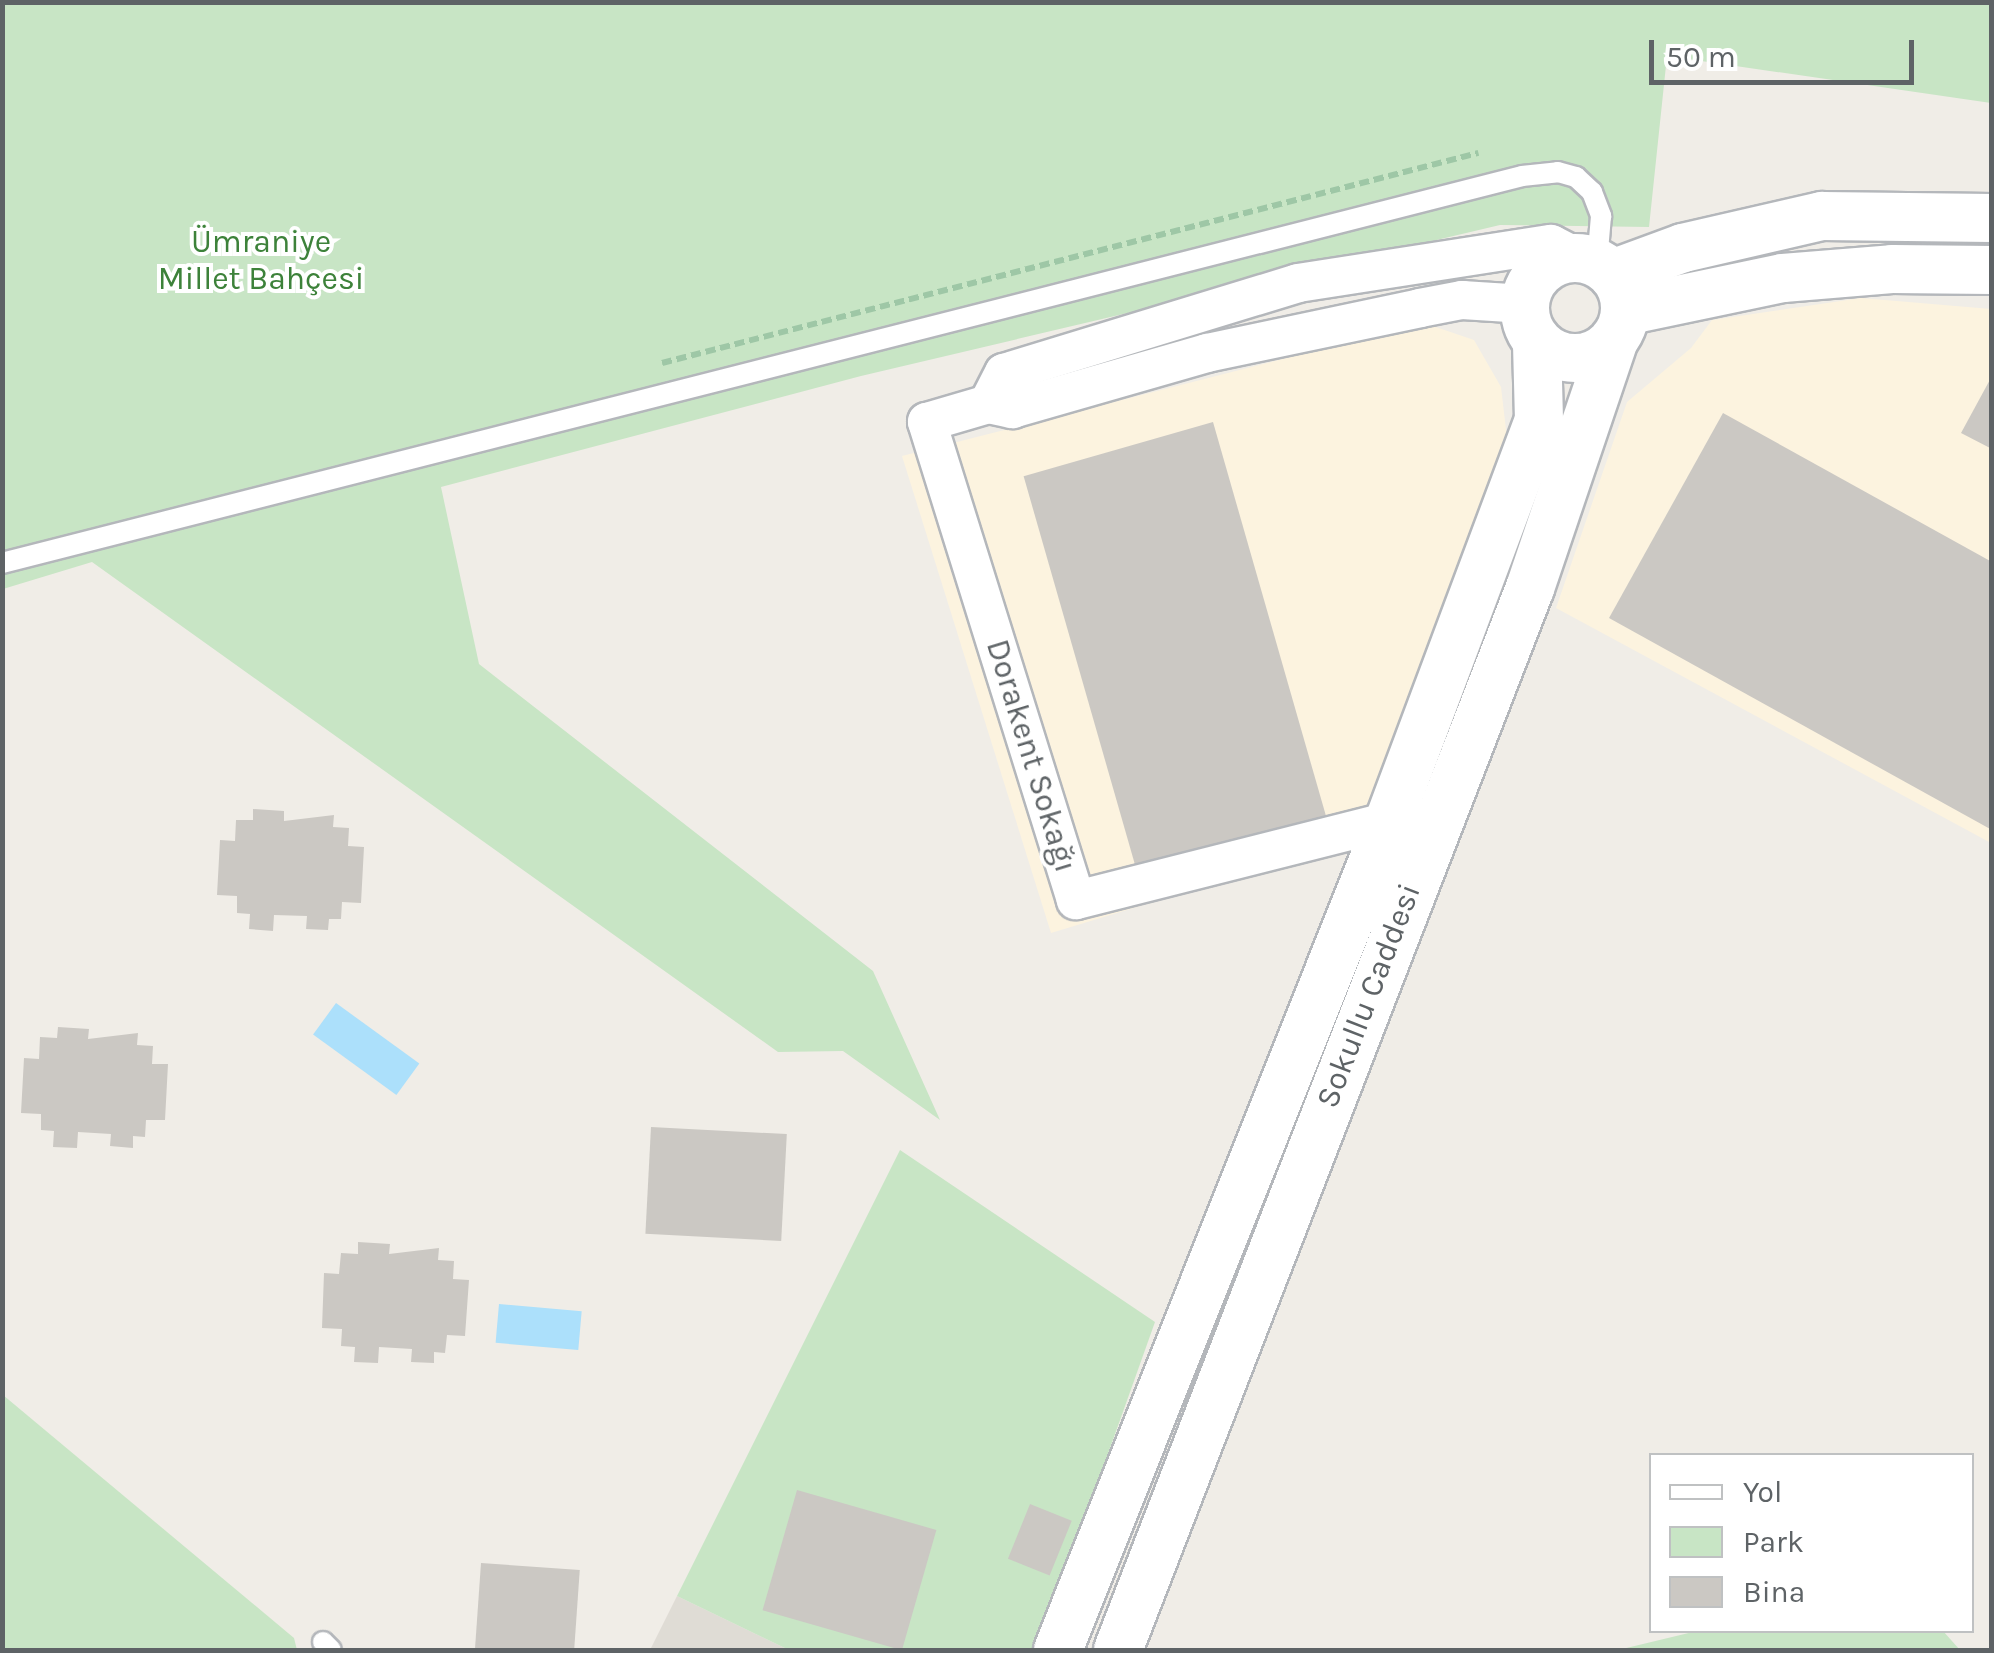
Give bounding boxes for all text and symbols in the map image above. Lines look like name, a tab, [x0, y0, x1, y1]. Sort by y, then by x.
scale bar	[1654, 20, 1919, 82]
text: 50 m	[1666, 39, 1736, 75]
park label: Ümraniye Millet Bahçesi	[158, 224, 364, 299]
street label: Dorakent Sokağı	[977, 635, 1085, 877]
street label: Sokullu Caddesi	[1309, 878, 1429, 1114]
legend	[1649, 1453, 1974, 1633]
text: Yol	[1743, 1474, 1782, 1510]
text: Park	[1743, 1524, 1804, 1560]
text: Bina	[1743, 1574, 1805, 1610]

